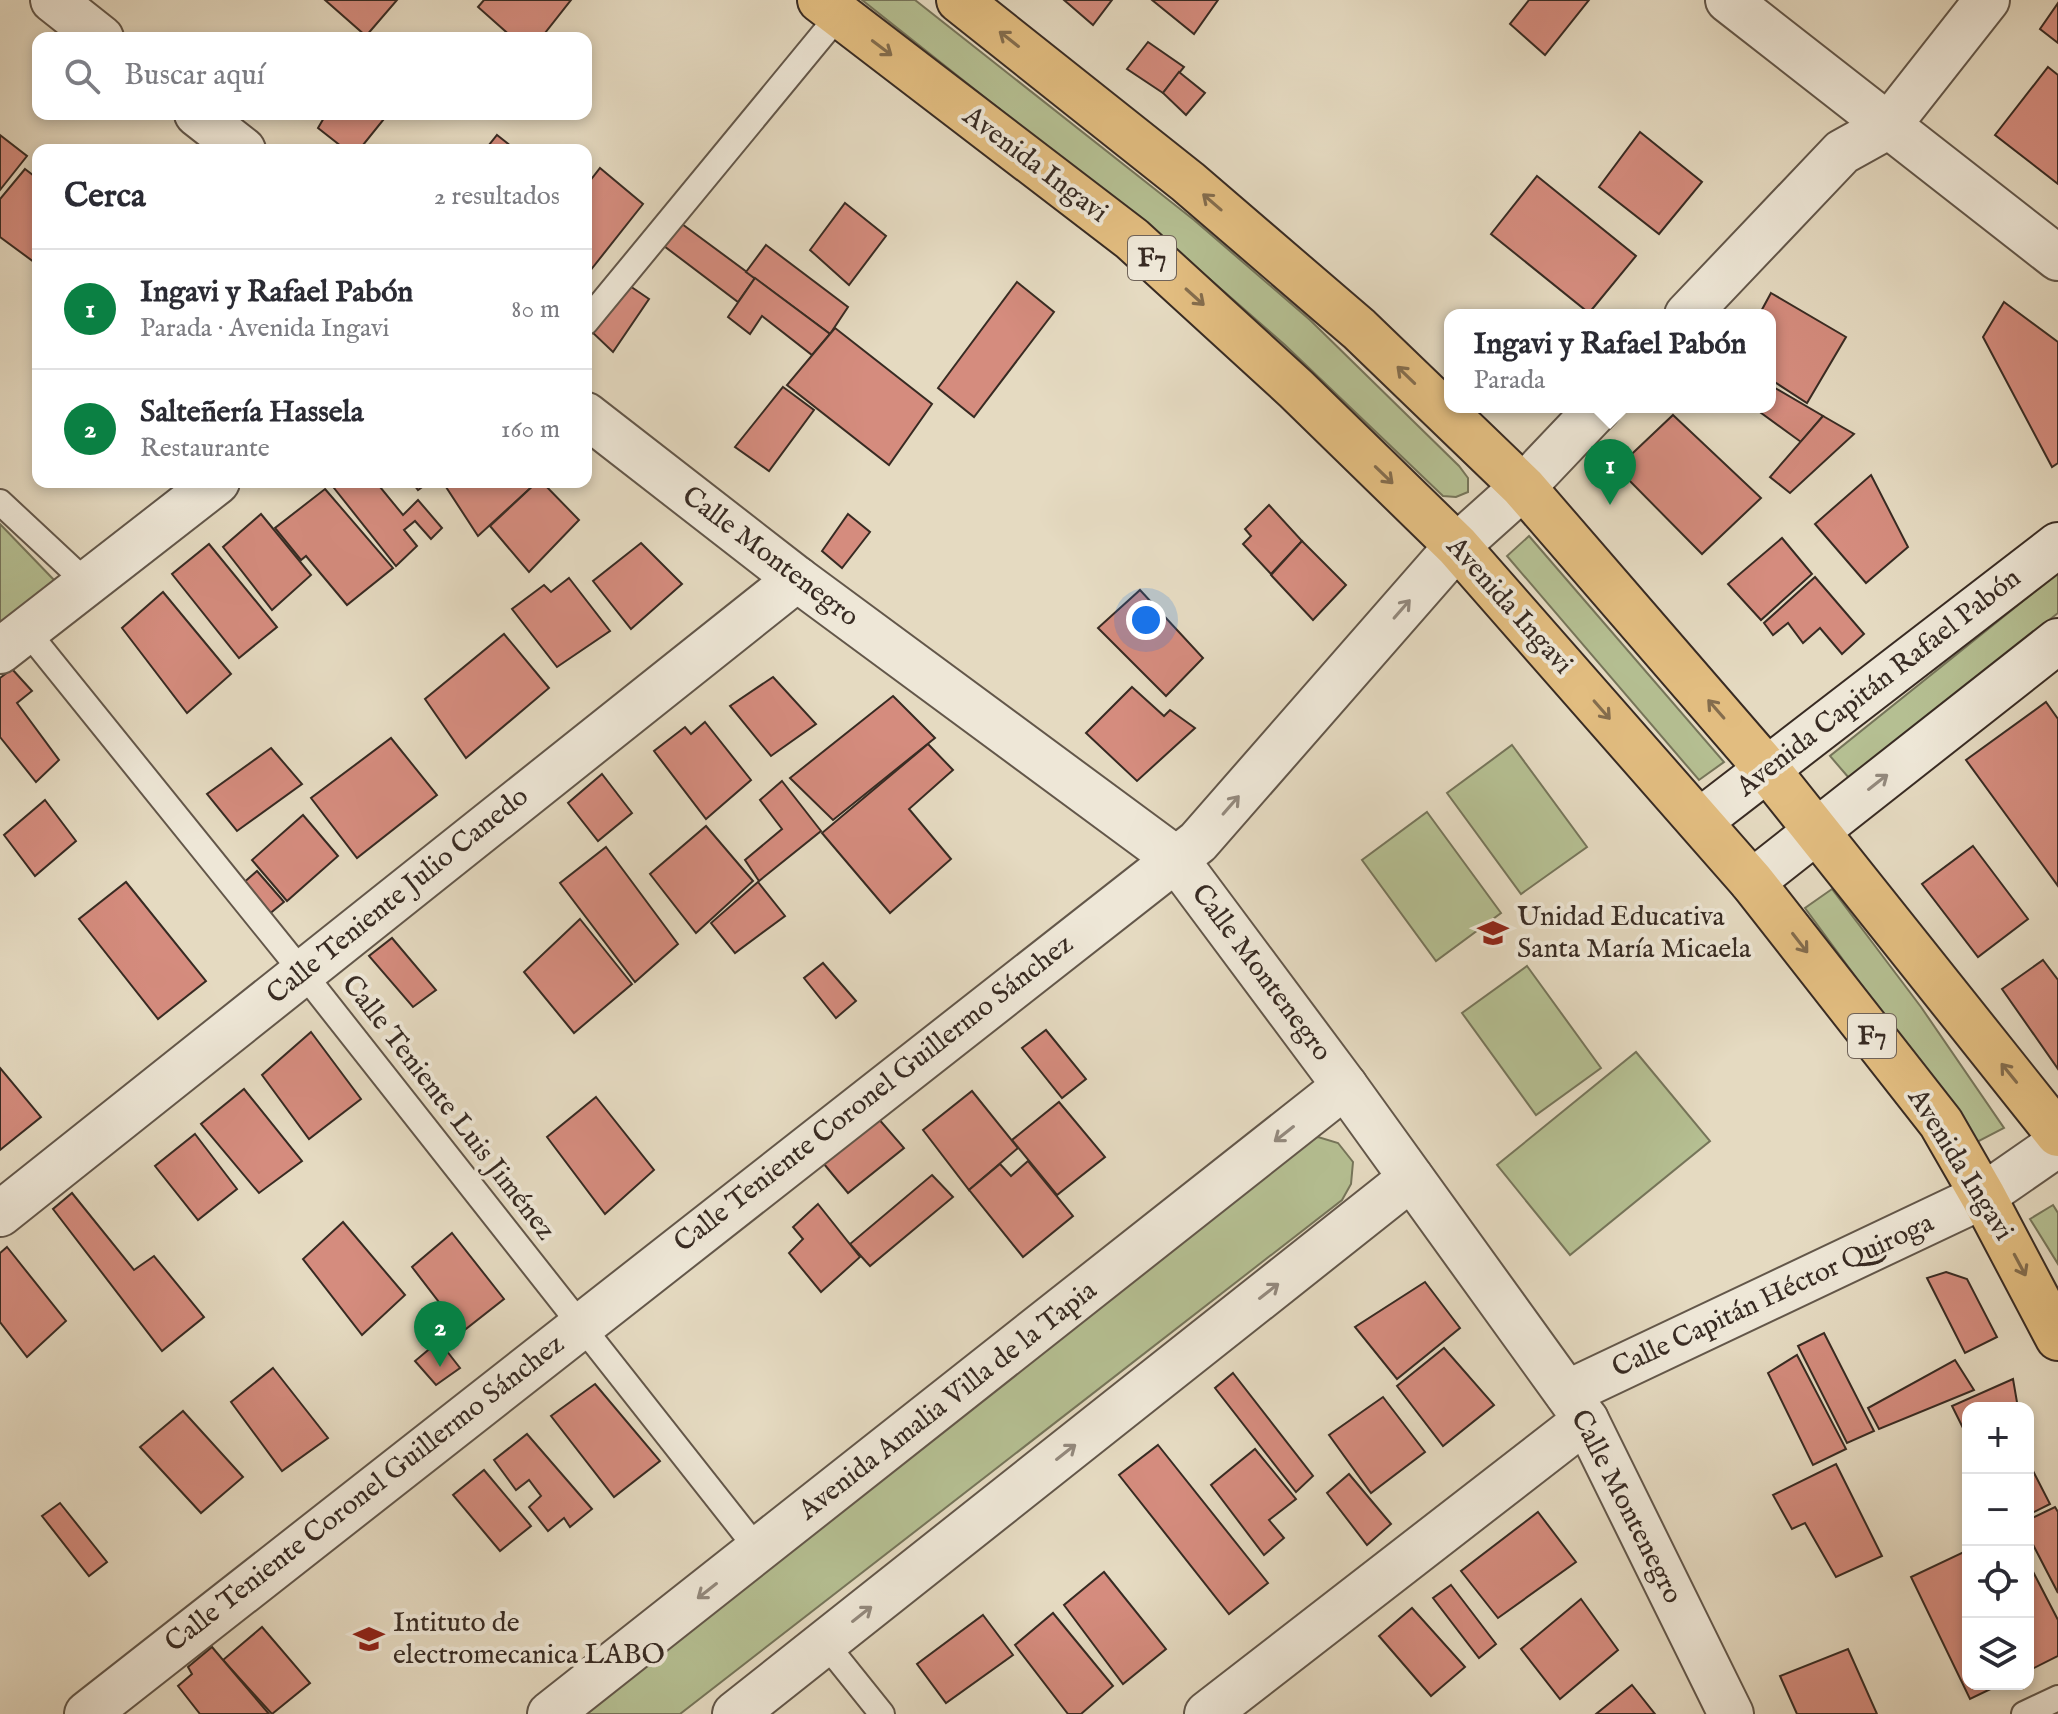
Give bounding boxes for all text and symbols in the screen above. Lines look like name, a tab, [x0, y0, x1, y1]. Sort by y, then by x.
one-way arrow	[999, 31, 1020, 48]
search box	[32, 32, 592, 120]
one-way arrow	[871, 39, 892, 56]
icon: search	[60, 54, 104, 98]
text: Buscar aquí	[124, 57, 265, 95]
street label: Avenida Ingavi	[955, 98, 1115, 231]
text: Cerca	[64, 175, 146, 218]
text: 2 resultados	[434, 180, 560, 213]
one-way arrow	[1202, 193, 1222, 211]
road number: F7	[1128, 236, 1176, 280]
text: Ingavi y Rafael Pabón	[140, 274, 413, 312]
one-way arrow	[1184, 287, 1204, 305]
text: 1	[85, 293, 95, 326]
text: 80 m	[511, 293, 560, 326]
popup	[1444, 309, 1776, 413]
text: Parada · Avenida Ingavi	[140, 312, 389, 345]
text: Ingavi y Rafael Pabón	[1473, 326, 1747, 364]
text: Parada	[1473, 364, 1545, 397]
one-way arrow	[1396, 365, 1416, 384]
text: Salteñería Hassela	[140, 394, 364, 432]
text: 2	[84, 413, 96, 446]
text: 160 m	[501, 413, 560, 446]
text: Restaurante	[140, 432, 270, 465]
pin: 1	[1584, 439, 1636, 505]
one-way arrow	[1374, 465, 1393, 484]
street label: Calle Montenegro	[674, 479, 866, 635]
street label: Avenida Ingavi	[1438, 529, 1580, 682]
street label: Avenida Capitán Rafael Pabón	[1729, 561, 2028, 806]
one-way arrow	[1393, 599, 1411, 620]
your location	[1126, 600, 1166, 640]
one-way arrow	[1592, 699, 1610, 719]
one-way arrow	[1707, 700, 1725, 720]
one-way arrow	[1867, 774, 1888, 791]
street label: Calle Teniente Julio Canedo	[260, 780, 536, 1012]
one-way arrow	[1222, 795, 1240, 815]
street label: Calle Montenegro	[1183, 877, 1339, 1069]
place label: Unidad Educativa Santa María Micaela	[1517, 900, 1752, 967]
school or university icon: Unidad Educativa Santa María Micaela	[1476, 916, 1510, 950]
street label: Calle Teniente Coronel Guillermo Sánchez	[667, 927, 1081, 1261]
one-way arrow	[1791, 932, 1808, 953]
street label: Calle Teniente Luis Jiménez	[333, 968, 563, 1248]
road number: F7	[1848, 1014, 1896, 1058]
one-way arrow	[2000, 1063, 2018, 1084]
street label: Avenida Ingavi	[1899, 1082, 2021, 1248]
one-way arrow	[1274, 1126, 1295, 1143]
street label: Calle Capitán Héctor Quiroga	[1607, 1206, 1940, 1386]
one-way arrow	[2012, 1252, 2028, 1276]
street label: Avenida Amalia Villa de la Tapia	[791, 1273, 1105, 1529]
one-way arrow	[1258, 1282, 1279, 1299]
pin: 2	[414, 1301, 466, 1367]
street label: Calle Teniente Coronel Guillermo Sánchez	[158, 1327, 572, 1661]
map controls	[1962, 1402, 2034, 1690]
button: +	[1962, 1402, 2034, 1474]
street label: Calle Montenegro	[1562, 1404, 1690, 1610]
one-way arrow	[1055, 1444, 1076, 1462]
button: −	[1962, 1474, 2034, 1546]
button: locate	[1962, 1546, 2034, 1618]
one-way arrow	[697, 1583, 718, 1600]
one-way arrow	[851, 1605, 872, 1623]
place label: Intituto de electromecanica LABO	[393, 1606, 665, 1673]
button: layers	[1962, 1618, 2034, 1690]
school or university icon: Intituto de electromecanica LABO	[352, 1622, 386, 1656]

